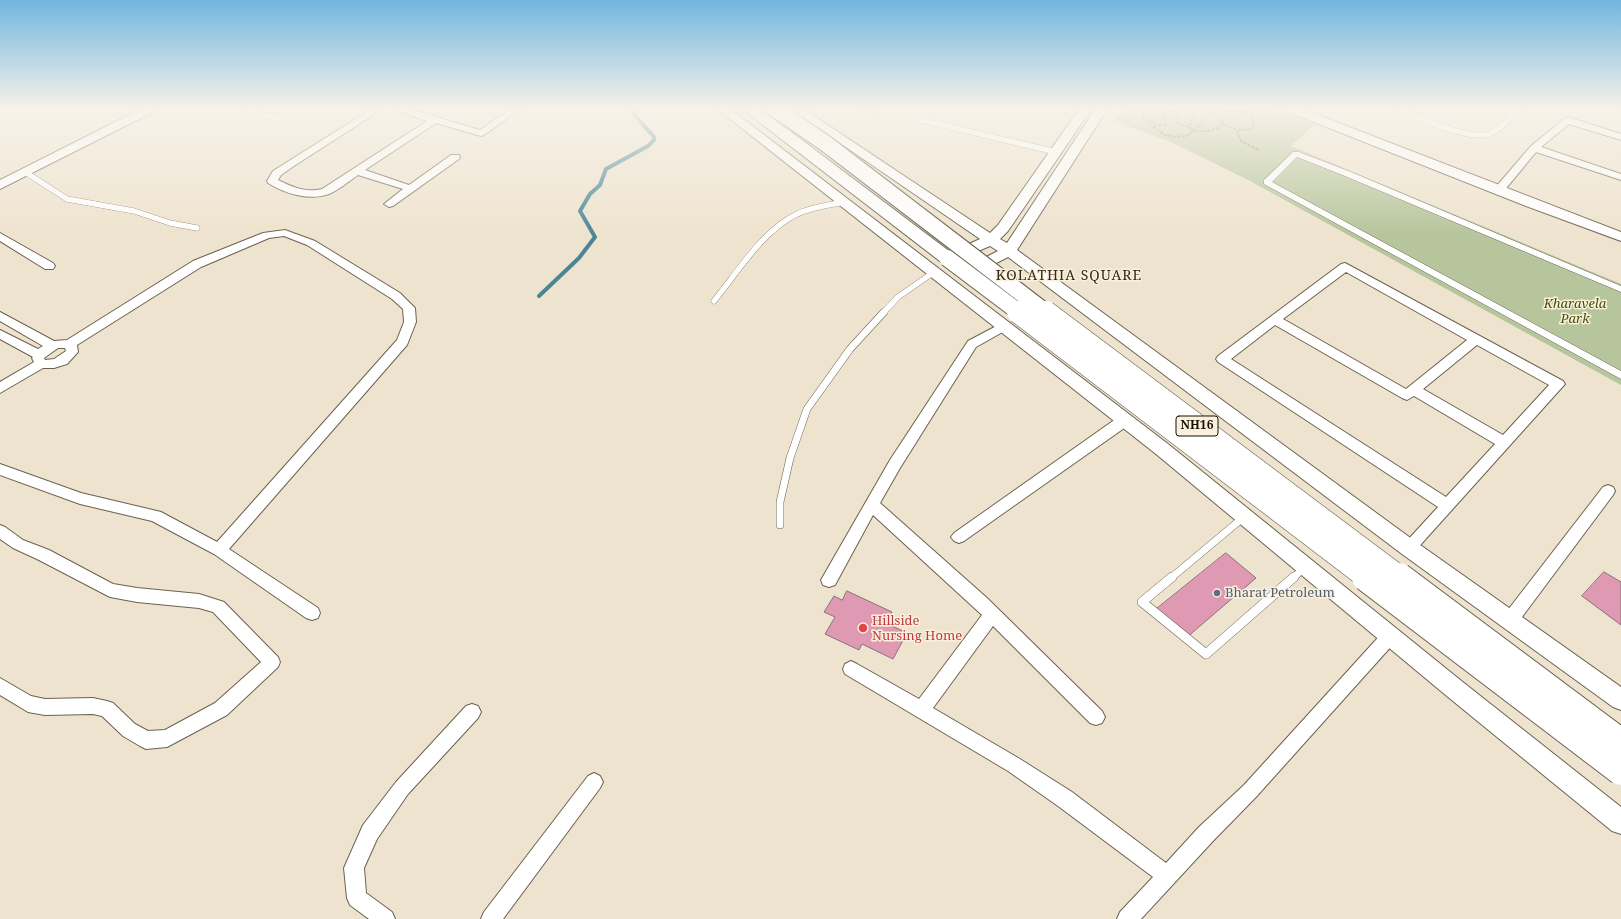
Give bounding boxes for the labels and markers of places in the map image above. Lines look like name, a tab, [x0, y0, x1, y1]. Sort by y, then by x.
place label: Bharat Petroleum	[1225, 585, 1335, 601]
marker: Bharat Petroleum	[1212, 588, 1222, 598]
place label: Hillside Nursing Home	[872, 613, 962, 644]
marker: Hillside Nursing Home	[857, 622, 869, 634]

